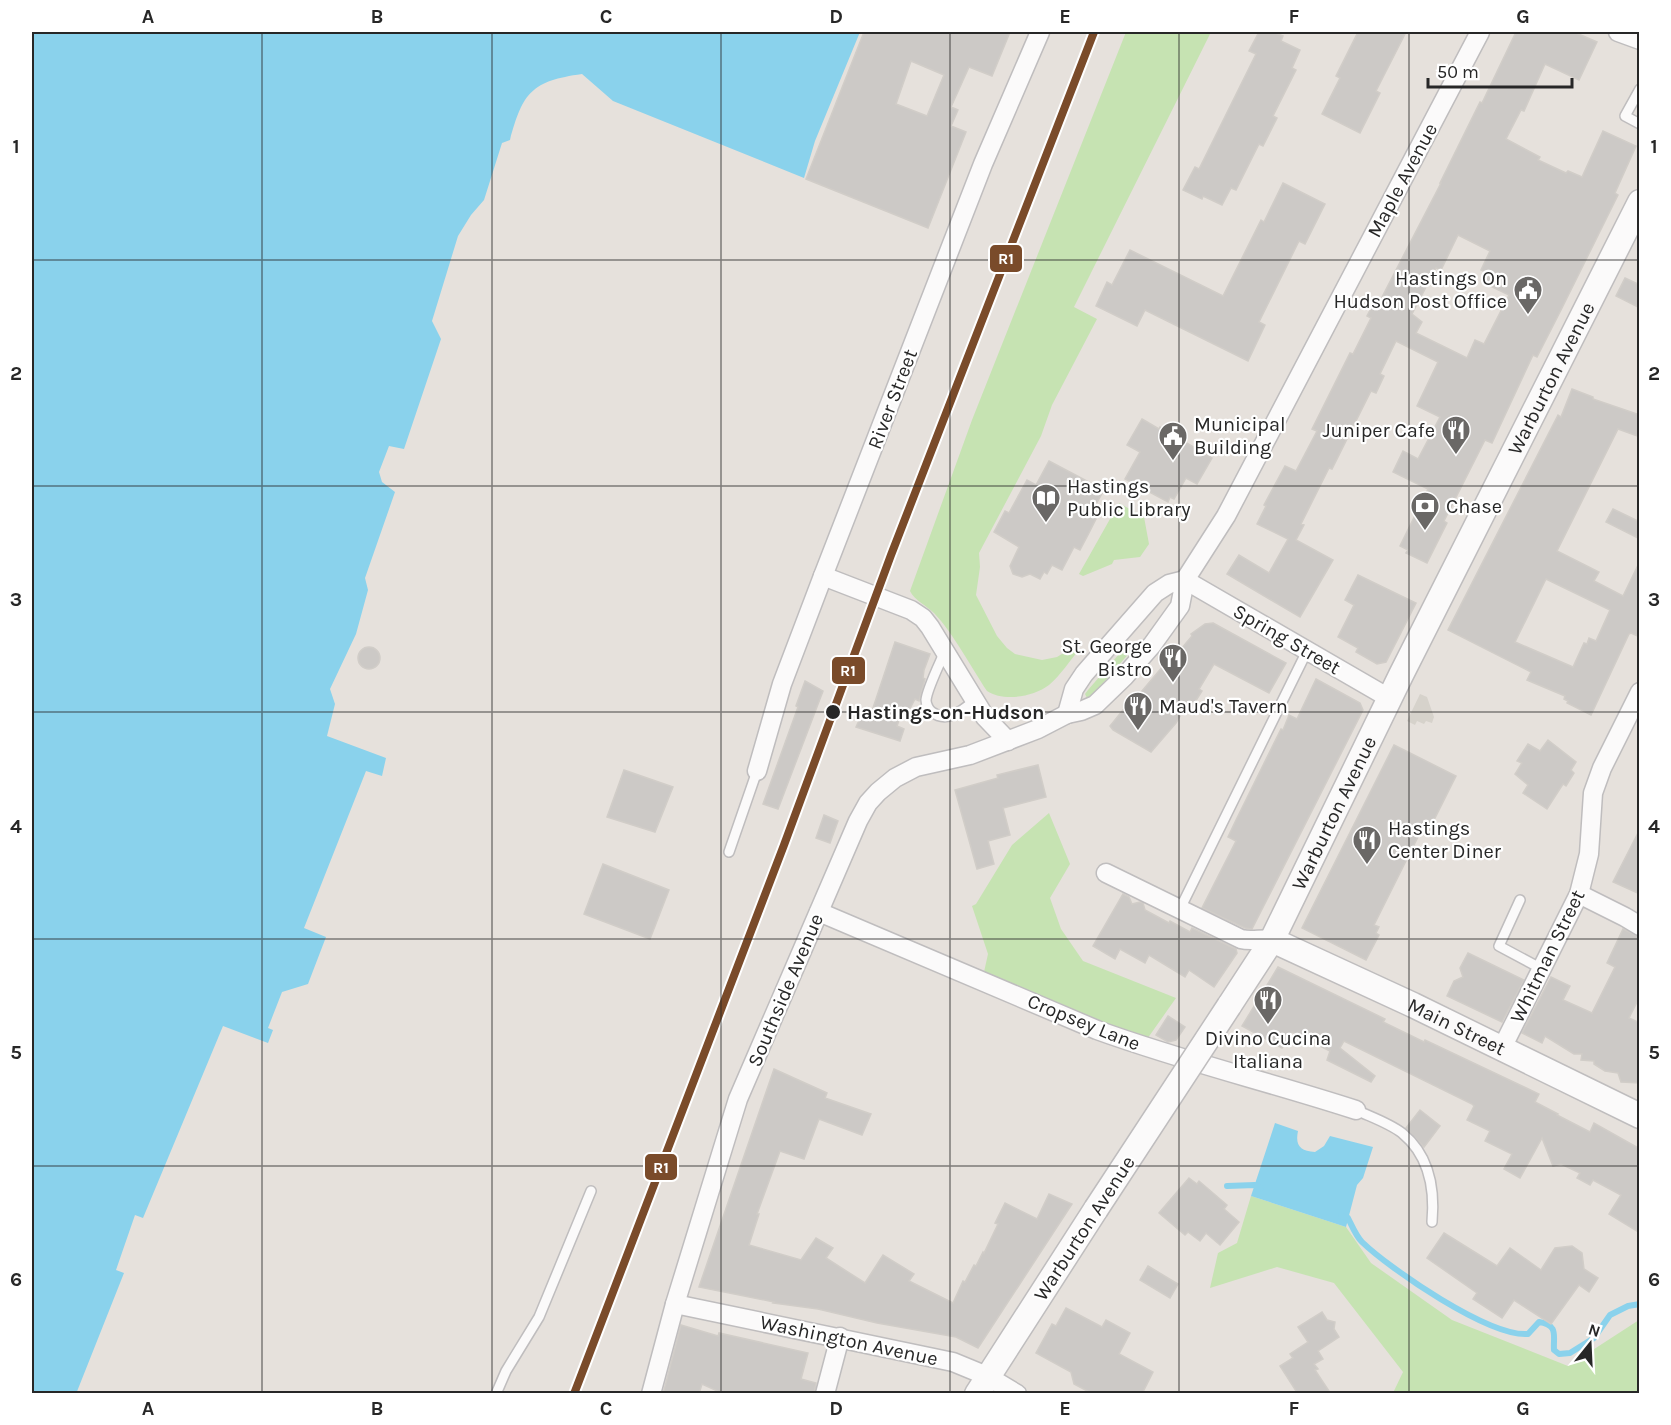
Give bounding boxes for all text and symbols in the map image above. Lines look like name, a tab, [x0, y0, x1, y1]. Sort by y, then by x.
text: A	[142, 5, 155, 28]
text: B	[371, 5, 383, 28]
text: C	[600, 5, 612, 28]
text: D	[829, 5, 843, 28]
text: E	[1059, 5, 1071, 28]
text: F	[1289, 5, 1300, 28]
text: G	[1516, 5, 1530, 28]
scale bar	[1428, 51, 1572, 89]
text: 50 m	[1437, 61, 1479, 83]
street label: Maple Avenue	[1363, 119, 1442, 241]
text: 1	[12, 135, 20, 158]
text: 1	[1650, 135, 1658, 158]
line badge: R1	[989, 244, 1023, 273]
text: R1	[998, 249, 1014, 268]
place label: Hastings On Hudson Post Office	[1333, 267, 1507, 313]
public building icon: Hastings On Hudson Post Office	[1512, 274, 1544, 316]
street label: Warburton Avenue	[1503, 298, 1600, 459]
street label: River Street	[863, 345, 922, 453]
text: 2	[10, 362, 22, 385]
text: 2	[1648, 362, 1660, 385]
place label: Municipal Building	[1194, 413, 1286, 459]
restaurant icon: Juniper Cafe	[1440, 414, 1472, 456]
place label: Juniper Cafe	[1322, 419, 1435, 442]
public building icon: Municipal Building	[1157, 420, 1189, 462]
place label: Hastings Public Library	[1067, 475, 1191, 521]
library icon: Hastings Public Library	[1030, 482, 1062, 524]
bank icon: Chase	[1409, 490, 1441, 532]
place label: Chase	[1446, 495, 1502, 518]
text: 3	[10, 588, 22, 611]
text: 3	[1648, 588, 1660, 611]
street label: Spring Street	[1229, 599, 1345, 680]
place label: St. George Bistro	[1062, 635, 1152, 681]
restaurant icon: St. George Bistro	[1157, 642, 1189, 684]
line badge: R1	[831, 656, 866, 685]
text: R1	[840, 661, 856, 680]
restaurant icon: Maud's Tavern	[1122, 690, 1154, 732]
place label: Maud's Tavern	[1159, 695, 1288, 718]
place label: Hastings-on-Hudson	[847, 701, 1044, 724]
marker: Hastings-on-Hudson	[824, 703, 842, 721]
street label: Warburton Avenue	[1287, 733, 1381, 894]
text: 4	[10, 815, 22, 838]
text: 4	[1648, 815, 1660, 838]
place label: Hastings Center Diner	[1388, 817, 1502, 863]
restaurant icon: Hastings Center Diner	[1351, 824, 1383, 866]
street label: Whitman Street	[1505, 886, 1590, 1026]
street label: Southside Avenue	[743, 910, 828, 1070]
restaurant icon: Divino Cucina Italiana	[1252, 984, 1284, 1026]
street label: Cropsey Lane	[1024, 989, 1144, 1056]
street label: Main Street	[1404, 993, 1510, 1061]
place label: Divino Cucina Italiana	[1205, 1027, 1331, 1073]
text: 5	[10, 1041, 22, 1064]
text: 5	[1648, 1041, 1660, 1064]
street label: Warburton Avenue	[1029, 1152, 1140, 1305]
line badge: R1	[644, 1153, 678, 1181]
text: R1	[653, 1158, 669, 1177]
text: 6	[10, 1268, 22, 1291]
text: 6	[1648, 1268, 1660, 1291]
street label: Washington Avenue	[758, 1310, 940, 1371]
north arrow	[1560, 1314, 1620, 1374]
text: N	[1586, 1319, 1603, 1341]
text: A	[142, 1397, 155, 1420]
text: B	[371, 1397, 383, 1420]
text: C	[600, 1397, 612, 1420]
text: D	[829, 1397, 843, 1420]
text: E	[1059, 1397, 1071, 1420]
text: F	[1289, 1397, 1300, 1420]
text: G	[1516, 1397, 1530, 1420]

